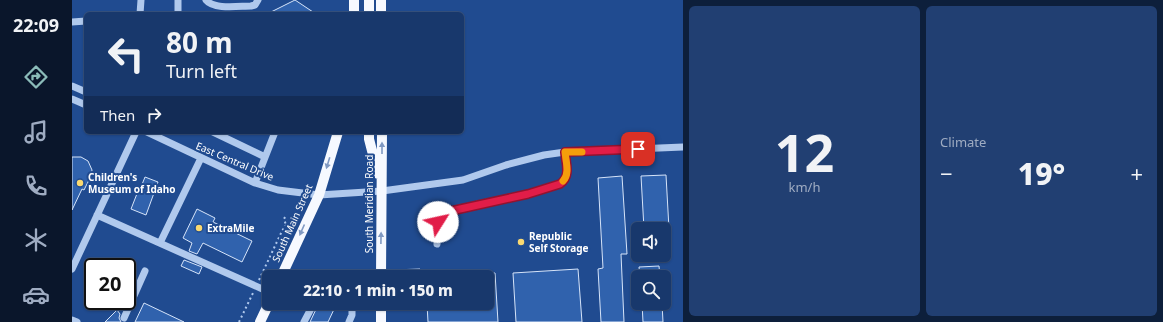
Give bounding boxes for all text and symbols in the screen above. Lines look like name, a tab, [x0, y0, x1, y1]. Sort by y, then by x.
text: 22:09	[13, 13, 59, 37]
text: 80 m	[166, 23, 233, 61]
icon: left	[100, 28, 152, 80]
text: Turn left	[166, 59, 237, 83]
icon: directions	[22, 63, 50, 91]
icon: right	[143, 104, 165, 126]
text: Then	[100, 105, 135, 125]
text: 12	[775, 116, 834, 187]
icon: music	[22, 118, 50, 146]
pin	[621, 132, 655, 166]
text: Climate	[940, 133, 986, 151]
street label: East Central Drive	[194, 138, 276, 184]
icon: arrive	[627, 138, 649, 160]
one-way arrow	[379, 141, 385, 154]
text: 19°	[1018, 153, 1065, 194]
street label: South Meridian Road	[362, 155, 376, 253]
one-way arrow	[325, 158, 331, 170]
text: −	[940, 158, 953, 188]
text: +	[1130, 158, 1143, 188]
place label: Children's Museum of Idaho	[88, 170, 175, 196]
icon: phone	[22, 172, 50, 200]
marker: Children's Museum of Idaho	[75, 178, 85, 188]
text: km/h	[789, 178, 820, 196]
street label: South Main Street	[269, 181, 316, 264]
position arrow	[417, 201, 459, 243]
place label: ExtraMile	[207, 221, 254, 235]
map controls	[631, 222, 671, 310]
button: sound	[631, 222, 671, 262]
marker: ExtraMile	[194, 223, 204, 233]
one-way arrow	[299, 225, 305, 236]
icon: climate	[22, 226, 50, 254]
place label: Republic Self Storage	[529, 229, 589, 255]
one-way arrow	[378, 231, 384, 244]
marker: Republic Self Storage	[516, 237, 526, 247]
speed limit sign: 20	[84, 258, 136, 310]
button: search	[631, 270, 671, 310]
text: 22:10 · 1 min · 150 m	[303, 280, 453, 300]
icon: car	[22, 281, 50, 309]

